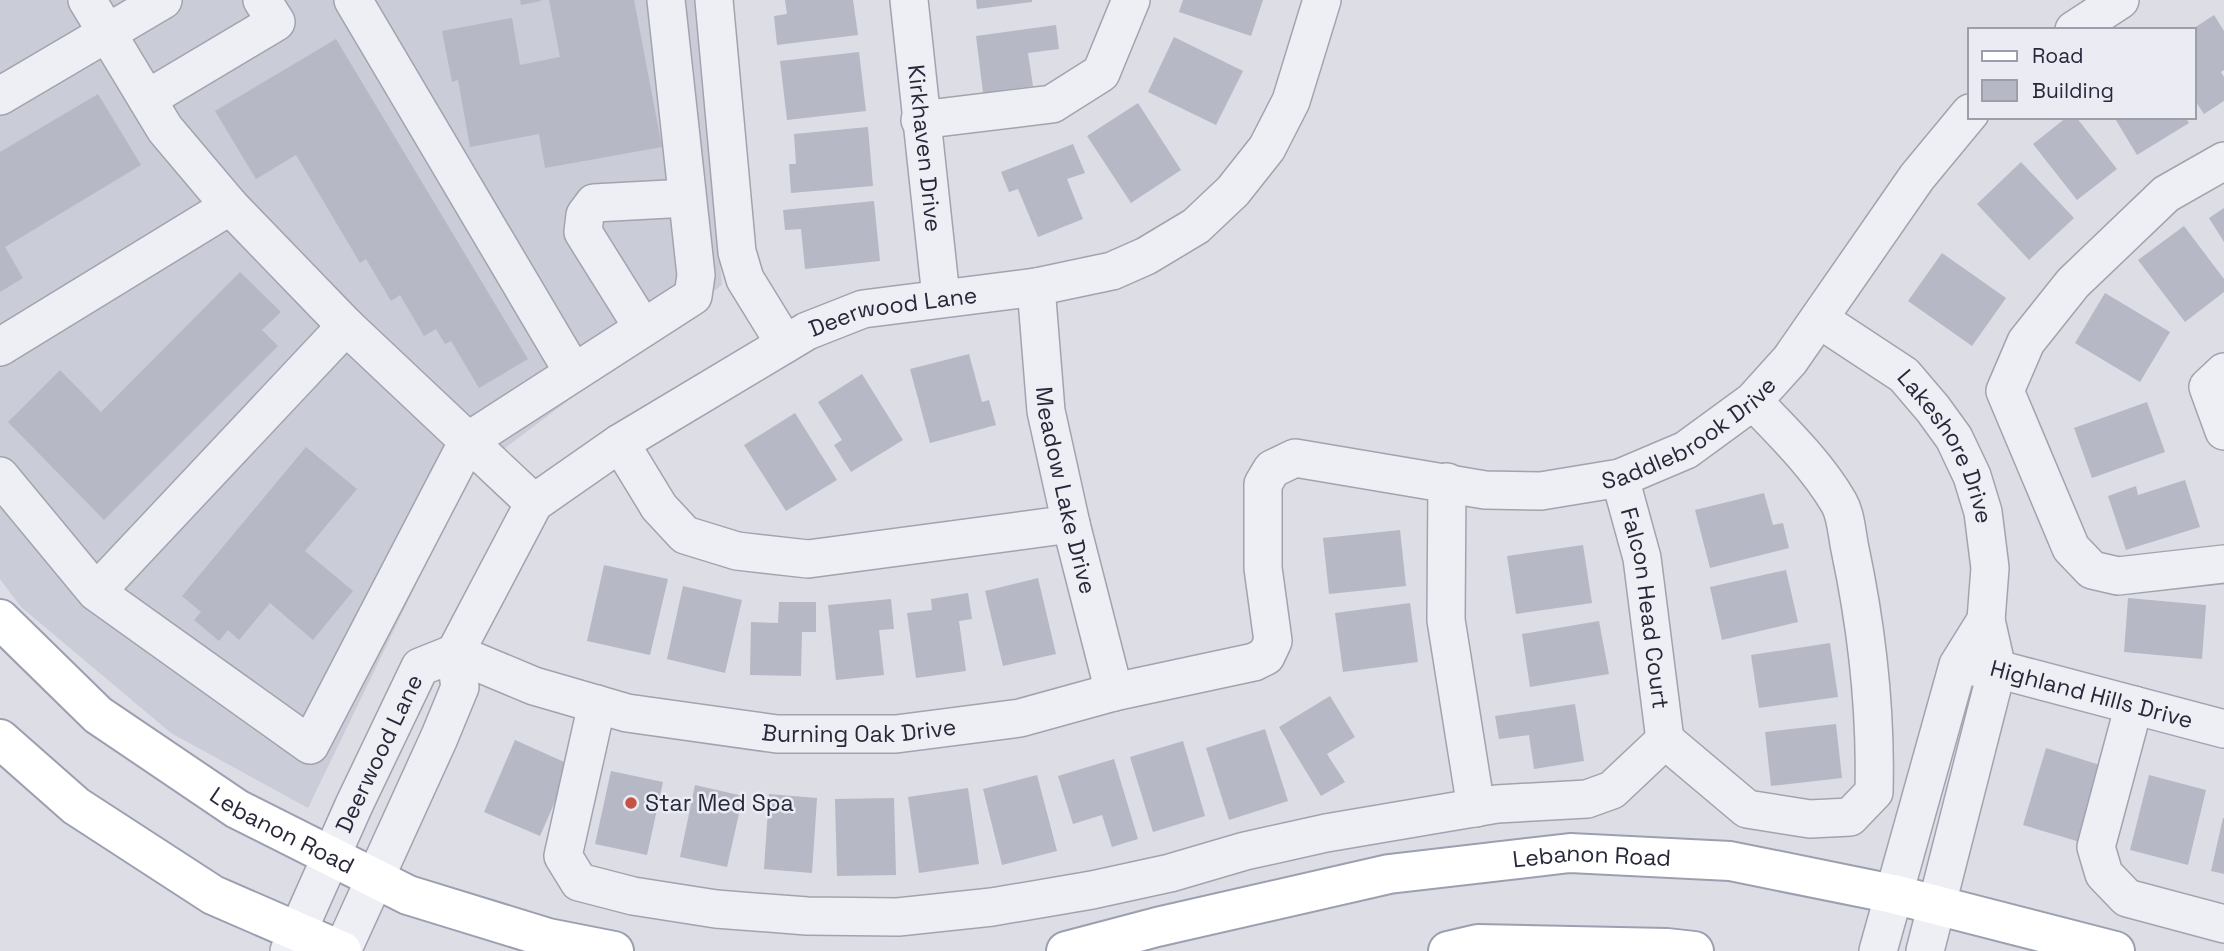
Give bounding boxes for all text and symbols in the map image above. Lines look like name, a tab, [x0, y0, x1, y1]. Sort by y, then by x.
legend	[1968, 28, 2196, 119]
text: Road	[2032, 42, 2084, 69]
street label: Kirkhaven Drive	[901, 63, 949, 233]
text: Building	[2032, 77, 2114, 104]
street label: Deerwood Lane	[804, 280, 979, 344]
street label: Lakeshore Drive	[1891, 363, 1999, 525]
street label: Saddlebrook Drive	[1599, 370, 1783, 496]
street label: Meadow Lake Drive	[1029, 386, 1103, 597]
street label: Falcon Head Court	[1614, 504, 1676, 711]
street label: Highland Hills Drive	[1987, 653, 2196, 735]
street label: Deerwood Lane	[329, 669, 429, 837]
street label: Burning Oak Drive	[760, 711, 958, 749]
street label: Lebanon Road	[204, 780, 359, 881]
place label: Star Med Spa	[645, 788, 794, 818]
marker: Star Med Spa	[623, 795, 639, 811]
street label: Lebanon Road	[1511, 838, 1672, 875]

